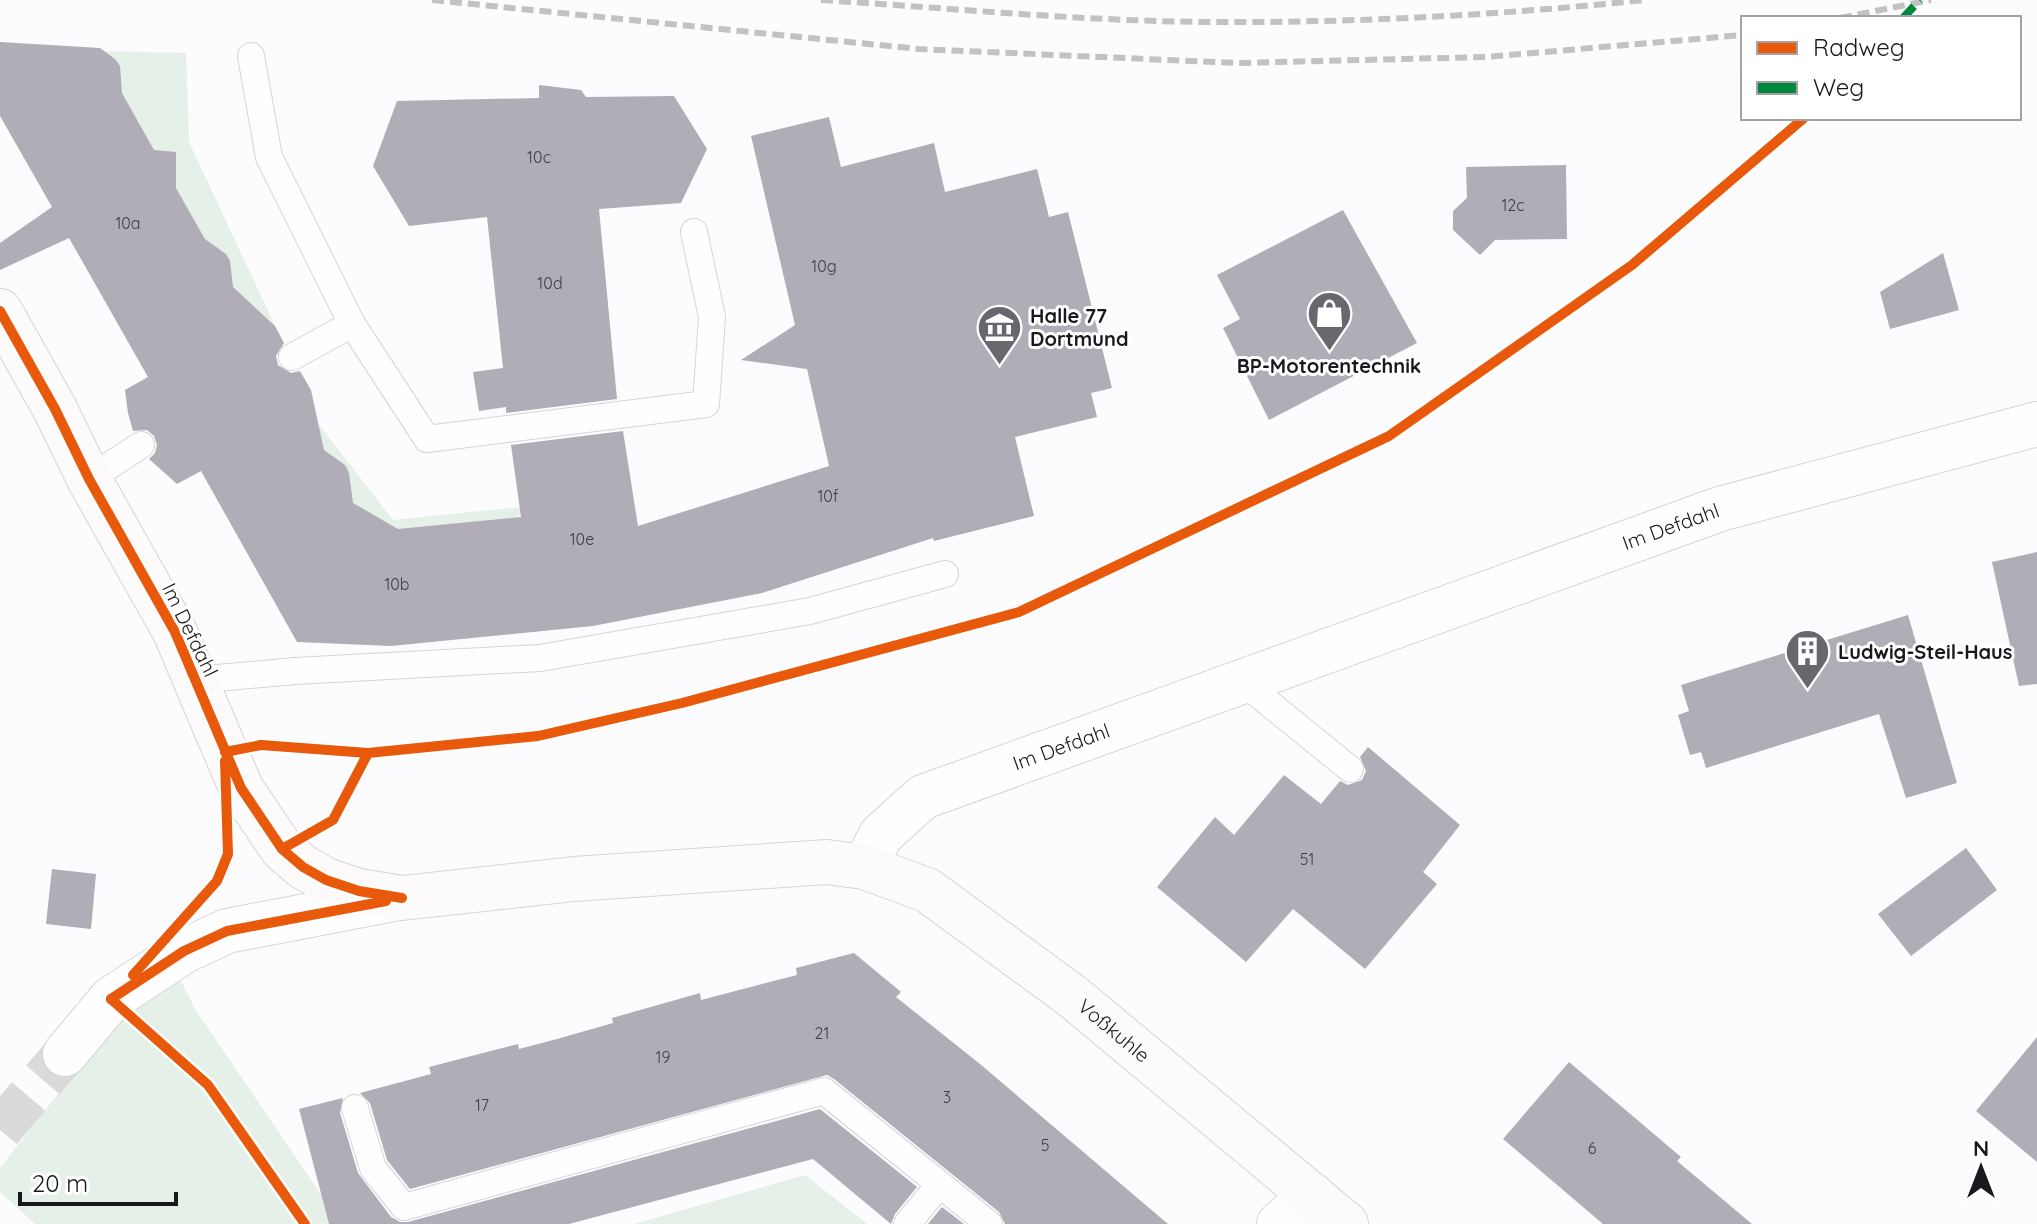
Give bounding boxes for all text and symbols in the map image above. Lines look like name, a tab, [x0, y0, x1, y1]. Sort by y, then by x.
legend	[1741, 16, 2021, 120]
text: Radweg	[1813, 32, 1905, 62]
text: Weg	[1813, 72, 1864, 102]
house number: 10c	[527, 147, 551, 167]
house number: 12c	[1501, 195, 1525, 215]
house number: 10a	[115, 213, 141, 233]
house number: 10g	[811, 256, 837, 276]
house number: 10d	[537, 273, 563, 293]
shop icon: BP-Motorentechnik	[1305, 290, 1353, 353]
museum icon: Halle 77 Dortmund	[975, 303, 1023, 366]
place label: Halle 77 Dortmund	[1030, 303, 1128, 351]
place label: BP-Motorentechnik	[1237, 353, 1421, 378]
house number: 10f	[817, 486, 839, 506]
street label: Im Defdahl	[1619, 497, 1722, 555]
house number: 10e	[570, 529, 594, 549]
house number: 10b	[384, 574, 410, 594]
street label: Im Defdahl	[157, 579, 224, 681]
building icon: Ludwig-Steil-Haus	[1783, 628, 1831, 691]
place label: Ludwig-Steil-Haus	[1838, 639, 2012, 664]
street label: Im Defdahl	[1009, 718, 1113, 775]
house number: 51	[1300, 849, 1314, 869]
street label: Voßkuhle	[1073, 993, 1155, 1068]
house number: 21	[815, 1023, 829, 1043]
house number: 19	[656, 1047, 670, 1067]
house number: 3	[943, 1087, 951, 1107]
house number: 17	[475, 1095, 489, 1115]
north arrow	[1941, 1128, 2021, 1208]
text: N	[1973, 1134, 1989, 1162]
house number: 5	[1041, 1135, 1049, 1155]
house number: 6	[1588, 1138, 1597, 1158]
scale bar	[20, 1156, 176, 1206]
text: 20 m	[32, 1168, 88, 1198]

